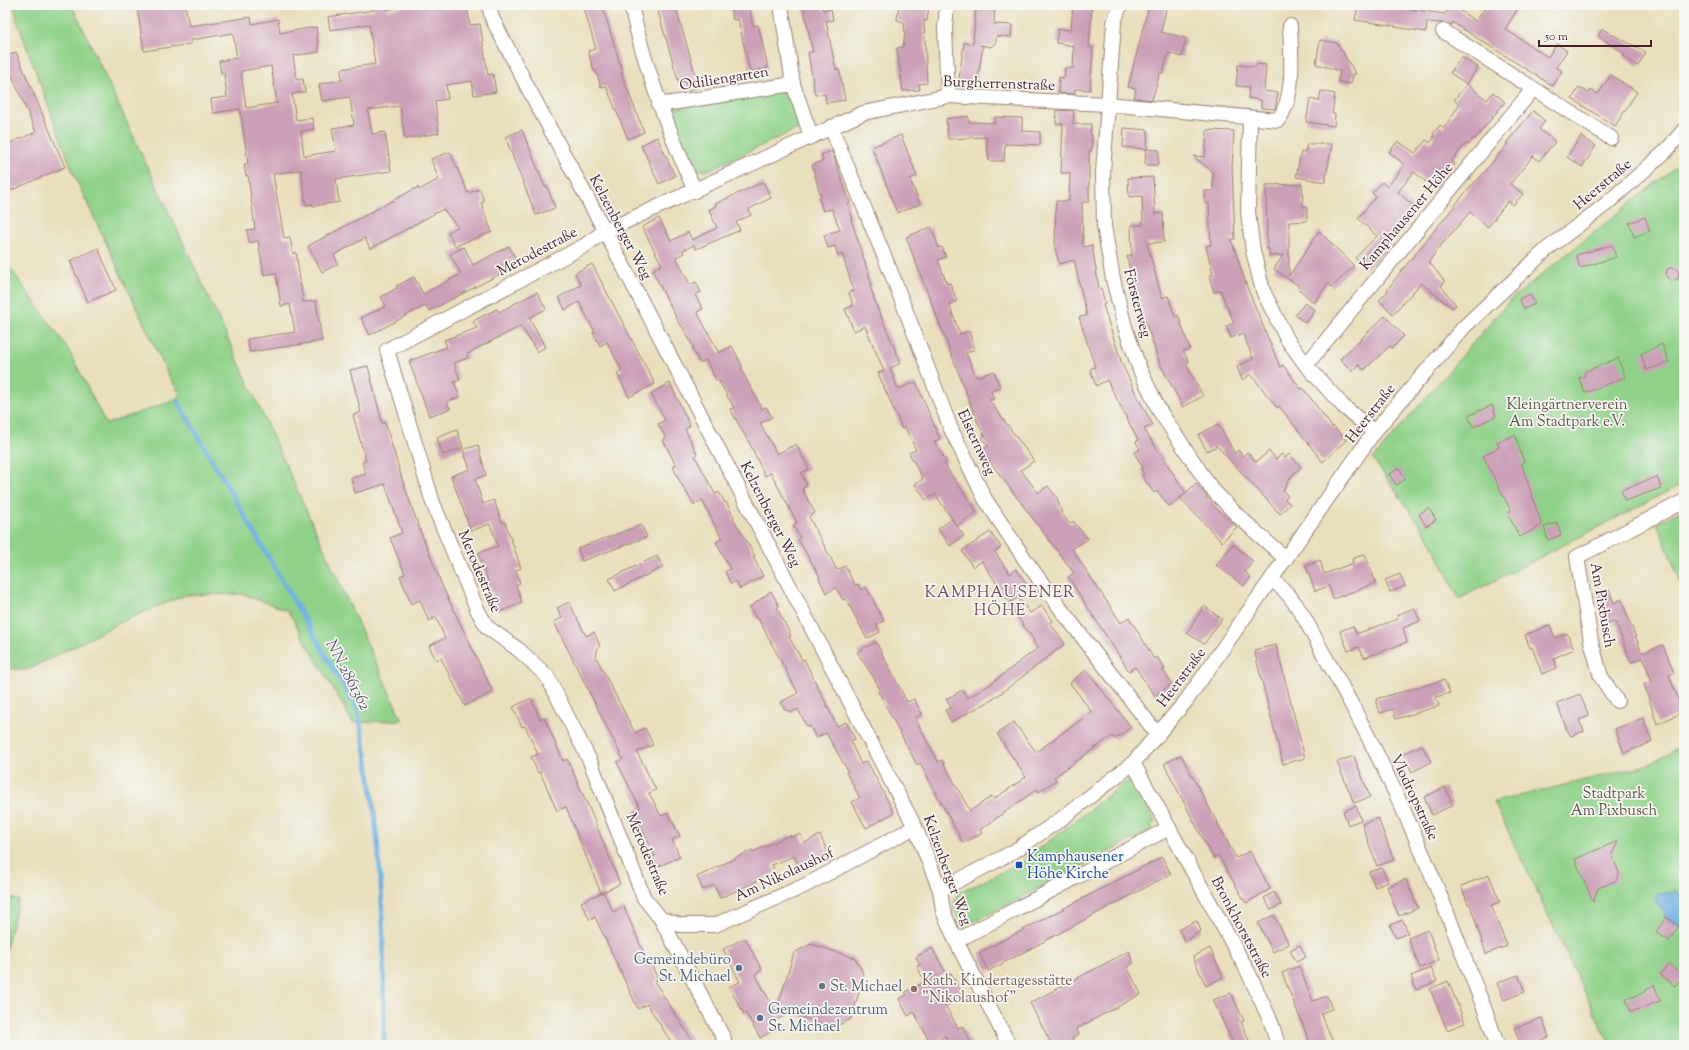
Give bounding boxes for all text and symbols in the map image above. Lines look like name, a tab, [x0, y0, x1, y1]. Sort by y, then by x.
scale bar	[1539, 22, 1651, 48]
text: 50 m	[1544, 28, 1568, 46]
street label: Odiliengarten	[678, 62, 771, 97]
street label: Burgherrenstraße	[942, 72, 1055, 97]
street label: Heerstraße	[1569, 155, 1637, 216]
street label: Kamphausener Höhe	[1356, 158, 1459, 276]
street label: Kelzenberger Weg	[583, 172, 656, 284]
street label: Merodestraße	[494, 222, 582, 282]
street label: Försterweg	[1117, 267, 1156, 340]
street label: Heerstraße	[1341, 380, 1401, 448]
park label: Kleingärtnerverein Am Stadtpark e.V.	[1506, 395, 1628, 433]
street label: Elsternweg	[951, 406, 1000, 479]
street label: Kelzenberger Weg	[734, 458, 805, 571]
street label: Merodestraße	[452, 527, 506, 616]
street label: Am Pixbusch	[1584, 561, 1619, 650]
district label: KAMPHAUSENER HÖHE	[924, 582, 1076, 623]
water label: NN_2861362	[319, 636, 375, 715]
street label: Heerstraße	[1153, 644, 1212, 712]
street label: Vlodropstraße	[1384, 751, 1443, 844]
park label: Stadtpark Am Pixbusch	[1571, 784, 1657, 822]
street label: Merodestraße	[620, 810, 674, 899]
street label: Kelzenberger Weg	[917, 812, 976, 929]
street label: Am Nikolaushof	[732, 843, 838, 908]
place label: Kamphausener Höhe Kirche	[1027, 847, 1124, 885]
marker: Kamphausener Höhe Kirche	[1014, 860, 1024, 870]
street label: Bronkhorststraße	[1205, 873, 1276, 982]
place label: Gemeindebüro St. Michael	[634, 950, 731, 988]
marker: Gemeindebüro St. Michael	[734, 963, 744, 973]
place label: Kath. Kindertagesstätte "Nikolaushof"	[922, 971, 1072, 1009]
place label: St. Michael	[830, 977, 902, 998]
marker: St. Michael	[817, 981, 827, 991]
marker: Kath. Kindertagesstätte "Nikolaushof"	[909, 984, 919, 994]
place label: Gemeindezentrum St. Michael	[768, 1000, 889, 1038]
marker: Gemeindezentrum St. Michael	[755, 1013, 765, 1023]

